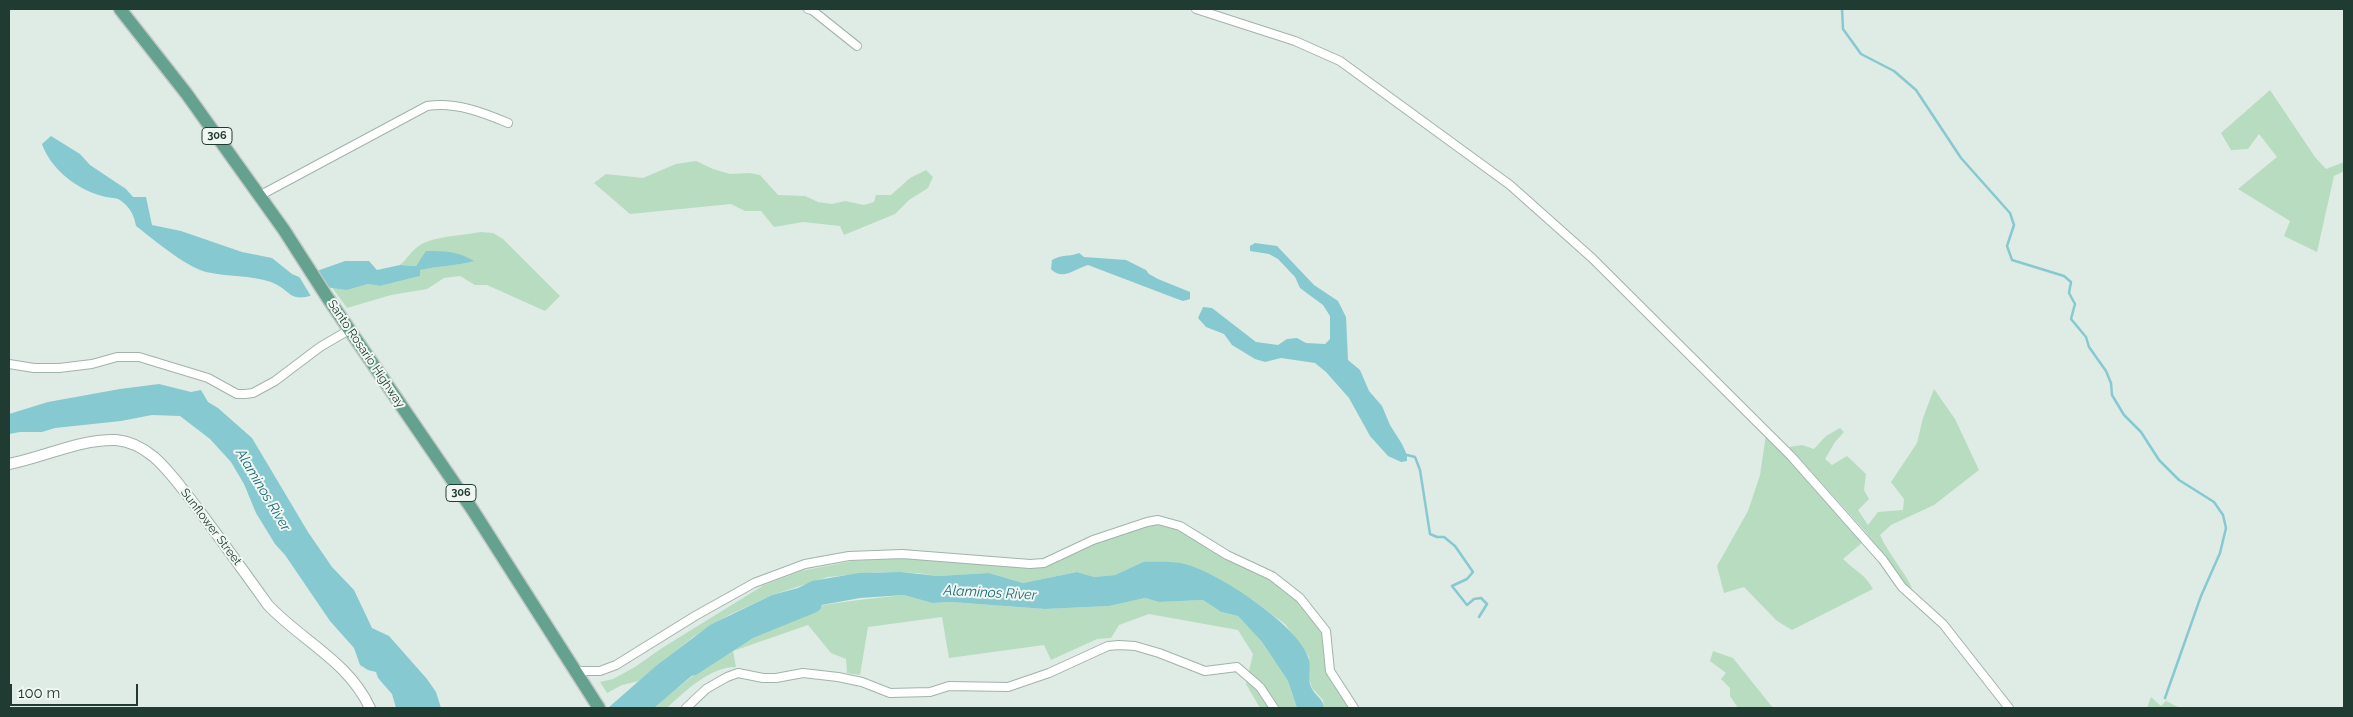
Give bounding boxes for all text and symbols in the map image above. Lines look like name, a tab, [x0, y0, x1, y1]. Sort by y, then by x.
road number: 306	[202, 128, 232, 144]
street label: Santo Rosario Highway	[324, 297, 408, 411]
water label: Alaminos River	[232, 446, 294, 534]
road number: 306	[446, 484, 476, 502]
street label: Sunflower Street	[177, 486, 245, 568]
water label: Alaminos River	[943, 582, 1037, 604]
scale bar	[12, 674, 140, 706]
text: 100 m	[18, 684, 60, 702]

